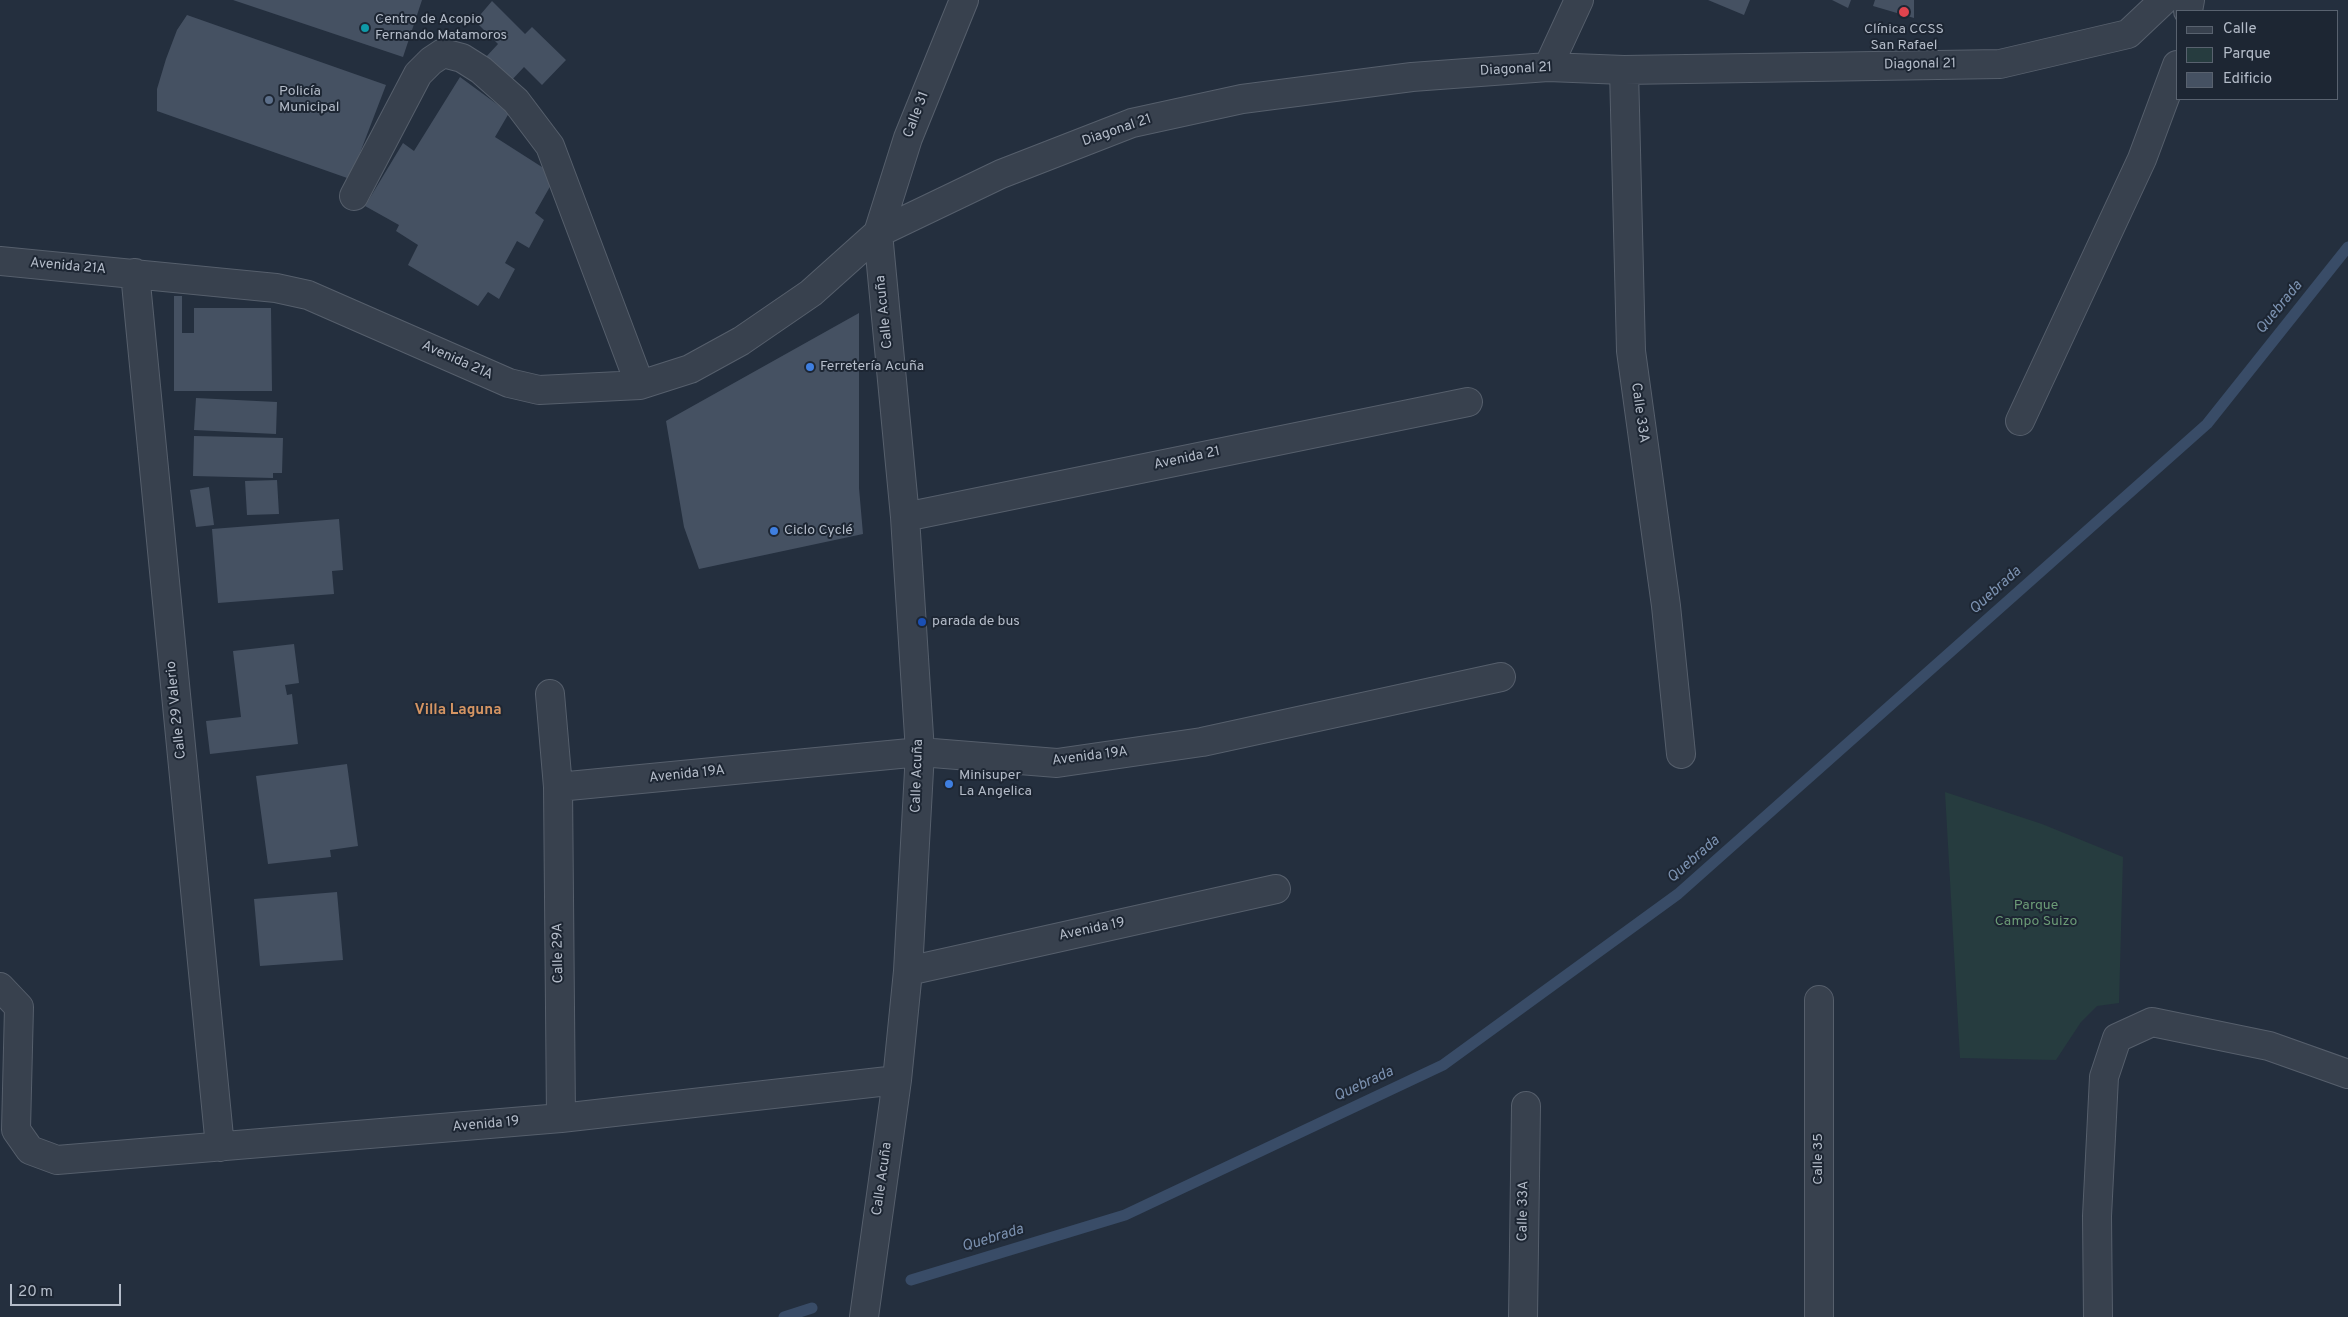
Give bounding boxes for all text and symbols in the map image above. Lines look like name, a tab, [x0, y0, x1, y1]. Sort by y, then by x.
marker: Clínica CCSS San Rafael	[1897, 5, 1911, 19]
legend	[2176, 10, 2338, 100]
place label: Centro de Acopio Fernando Matamoros	[375, 12, 507, 44]
text: Calle	[2223, 20, 2257, 39]
marker: Centro de Acopio Fernando Matamoros	[359, 22, 371, 34]
place label: Clínica CCSS San Rafael	[1864, 22, 1944, 54]
text: Parque	[2223, 45, 2271, 64]
street label: Diagonal 21	[1884, 56, 1956, 74]
street label: Diagonal 21	[1479, 60, 1553, 80]
text: Edificio	[2223, 70, 2272, 89]
place label: Policía Municipal	[279, 84, 339, 116]
street label: Calle 31	[901, 89, 933, 141]
marker: Policía Municipal	[263, 94, 275, 106]
street label: Diagonal 21	[1080, 111, 1154, 151]
street label: Avenida 21A	[29, 255, 107, 279]
street label: Calle Acuña	[873, 274, 897, 350]
water label: Quebrada	[2253, 278, 2307, 338]
street label: Avenida 21A	[419, 338, 495, 384]
place label: Ferretería Acuña	[820, 359, 924, 375]
marker: Ferretería Acuña	[804, 361, 816, 373]
street label: Calle 33A	[1626, 382, 1652, 444]
street label: Avenida 21	[1152, 444, 1222, 474]
place label: Ciclo Cyclé	[784, 523, 853, 539]
marker: Ciclo Cyclé	[768, 525, 780, 537]
water label: Quebrada	[1966, 563, 2026, 619]
place label: parada de bus	[932, 614, 1020, 630]
marker: parada de bus	[916, 616, 928, 628]
street label: Calle 29 Valerio	[164, 660, 190, 760]
district label: Villa Laguna	[414, 702, 502, 720]
street label: Calle Acuña	[908, 739, 928, 813]
street label: Avenida 19A	[1051, 744, 1129, 770]
street label: Avenida 19A	[648, 763, 726, 787]
place label: Minisuper La Angelica	[959, 768, 1032, 800]
marker: Minisuper La Angelica	[943, 778, 955, 790]
water label: Quebrada	[1664, 832, 1724, 888]
park label: Parque Campo Suizo	[1995, 898, 2077, 930]
street label: Avenida 19	[1057, 915, 1127, 945]
street label: Calle 29A	[550, 923, 568, 983]
water label: Quebrada	[1331, 1063, 1397, 1107]
street label: Avenida 19	[452, 1114, 520, 1136]
street label: Calle 35	[1811, 1133, 1827, 1185]
street label: Calle Acuña	[870, 1141, 896, 1217]
street label: Calle 33A	[1515, 1180, 1533, 1242]
water label: Quebrada	[960, 1221, 1026, 1257]
scale bar	[12, 1274, 124, 1306]
text: 20 m	[18, 1283, 53, 1302]

